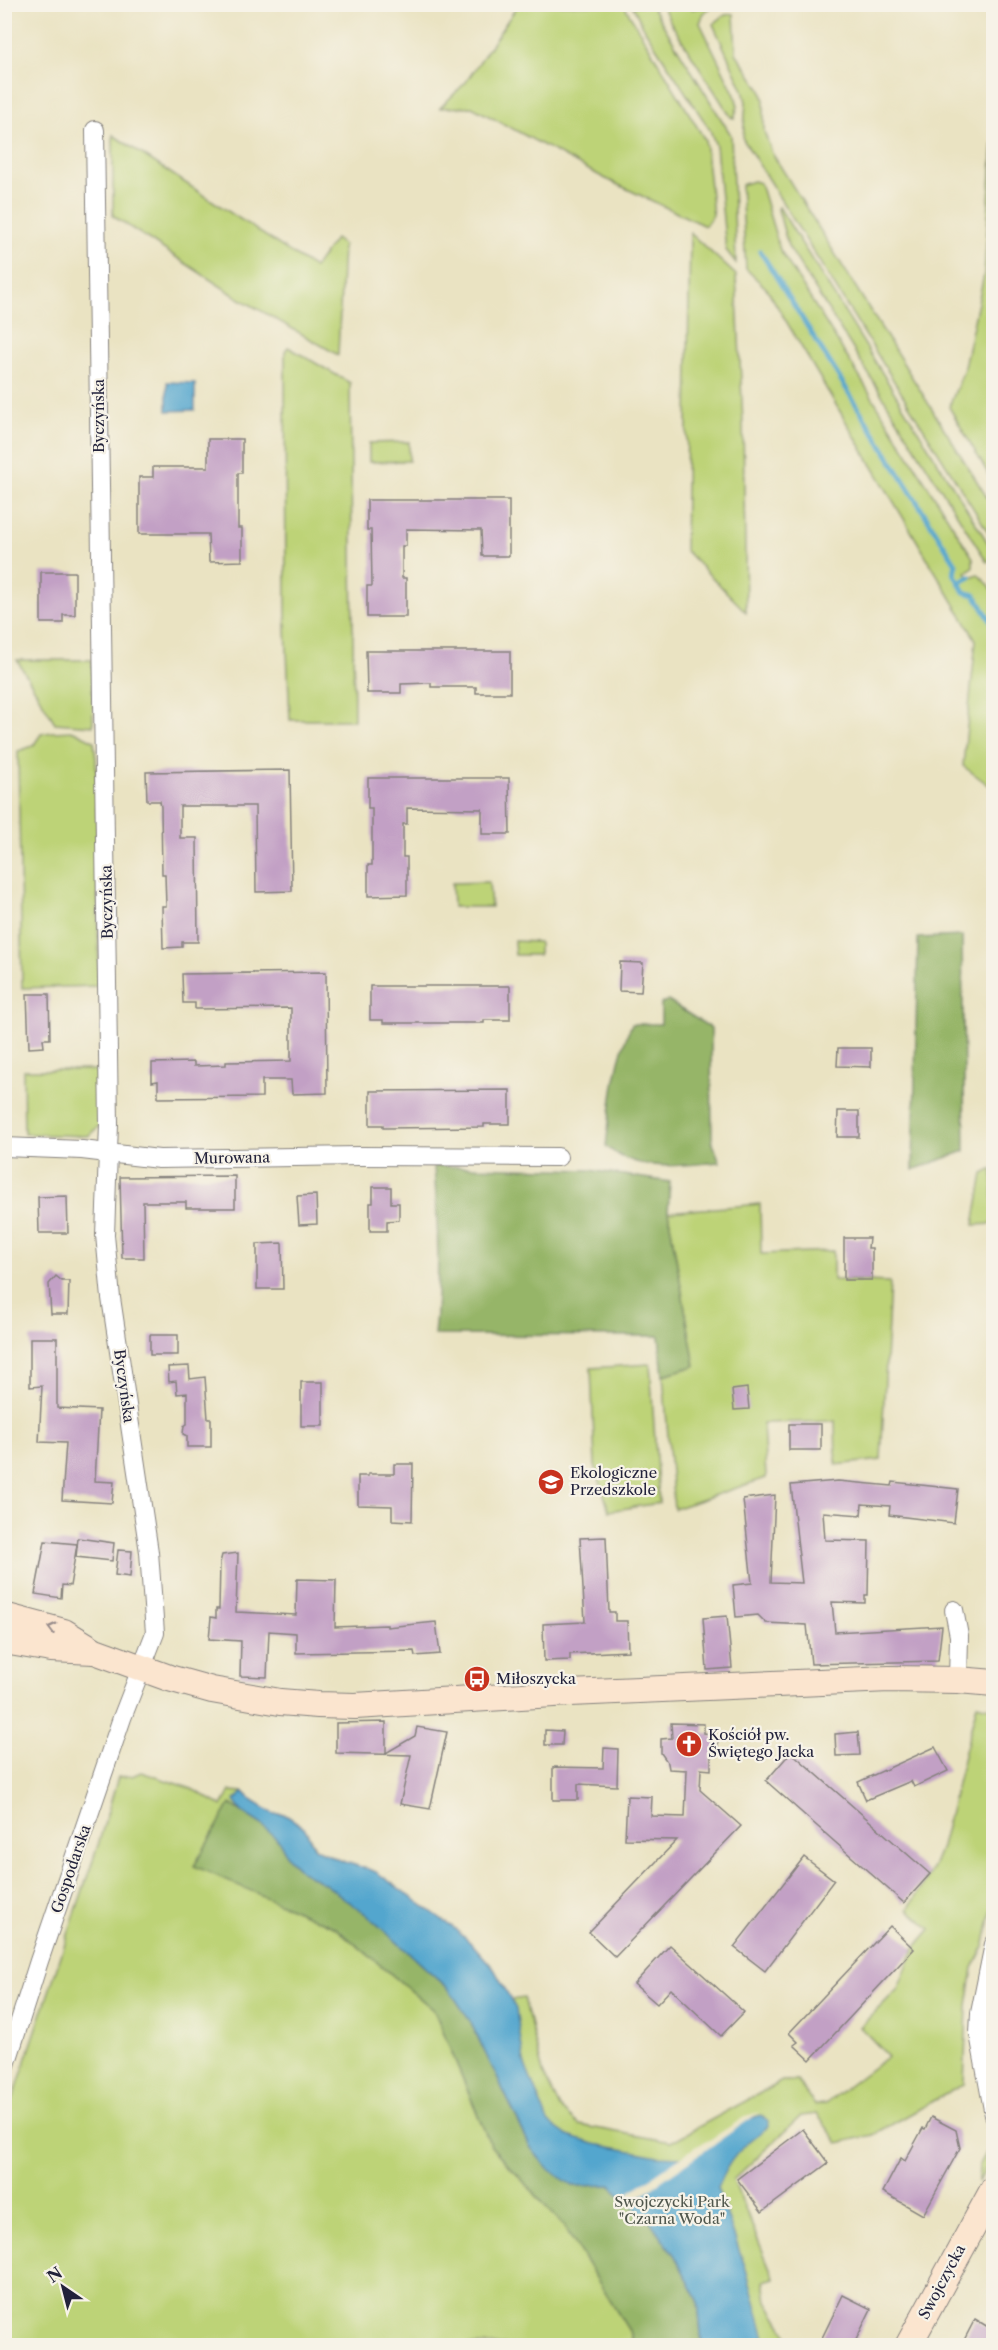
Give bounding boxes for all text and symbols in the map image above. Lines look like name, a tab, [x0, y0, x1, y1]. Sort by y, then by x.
street label: Byczyńska	[89, 379, 108, 453]
street label: Byczyńska	[96, 865, 117, 939]
street label: Murowana	[194, 1147, 270, 1168]
street label: Byczyńska	[110, 1348, 139, 1424]
place label: Ekologiczne Przedszkole	[570, 1463, 657, 1499]
school or university icon: Ekologiczne Przedszkole	[536, 1467, 566, 1497]
one-way arrow	[47, 1623, 57, 1636]
bus stop icon: Miłoszycka	[462, 1664, 492, 1694]
place label: Miłoszycka	[496, 1669, 576, 1688]
place label: Kościół pw. Świętego Jacka	[708, 1725, 814, 1761]
church icon: Kościół pw. Świętego Jacka	[674, 1729, 704, 1759]
street label: Gospodarska	[47, 1822, 95, 1916]
park label: Swojczycki Park "Czarna Woda"	[614, 2192, 731, 2228]
street label: Swojczycka	[914, 2241, 969, 2322]
north arrow	[33, 2257, 93, 2317]
text: N	[43, 2262, 66, 2287]

